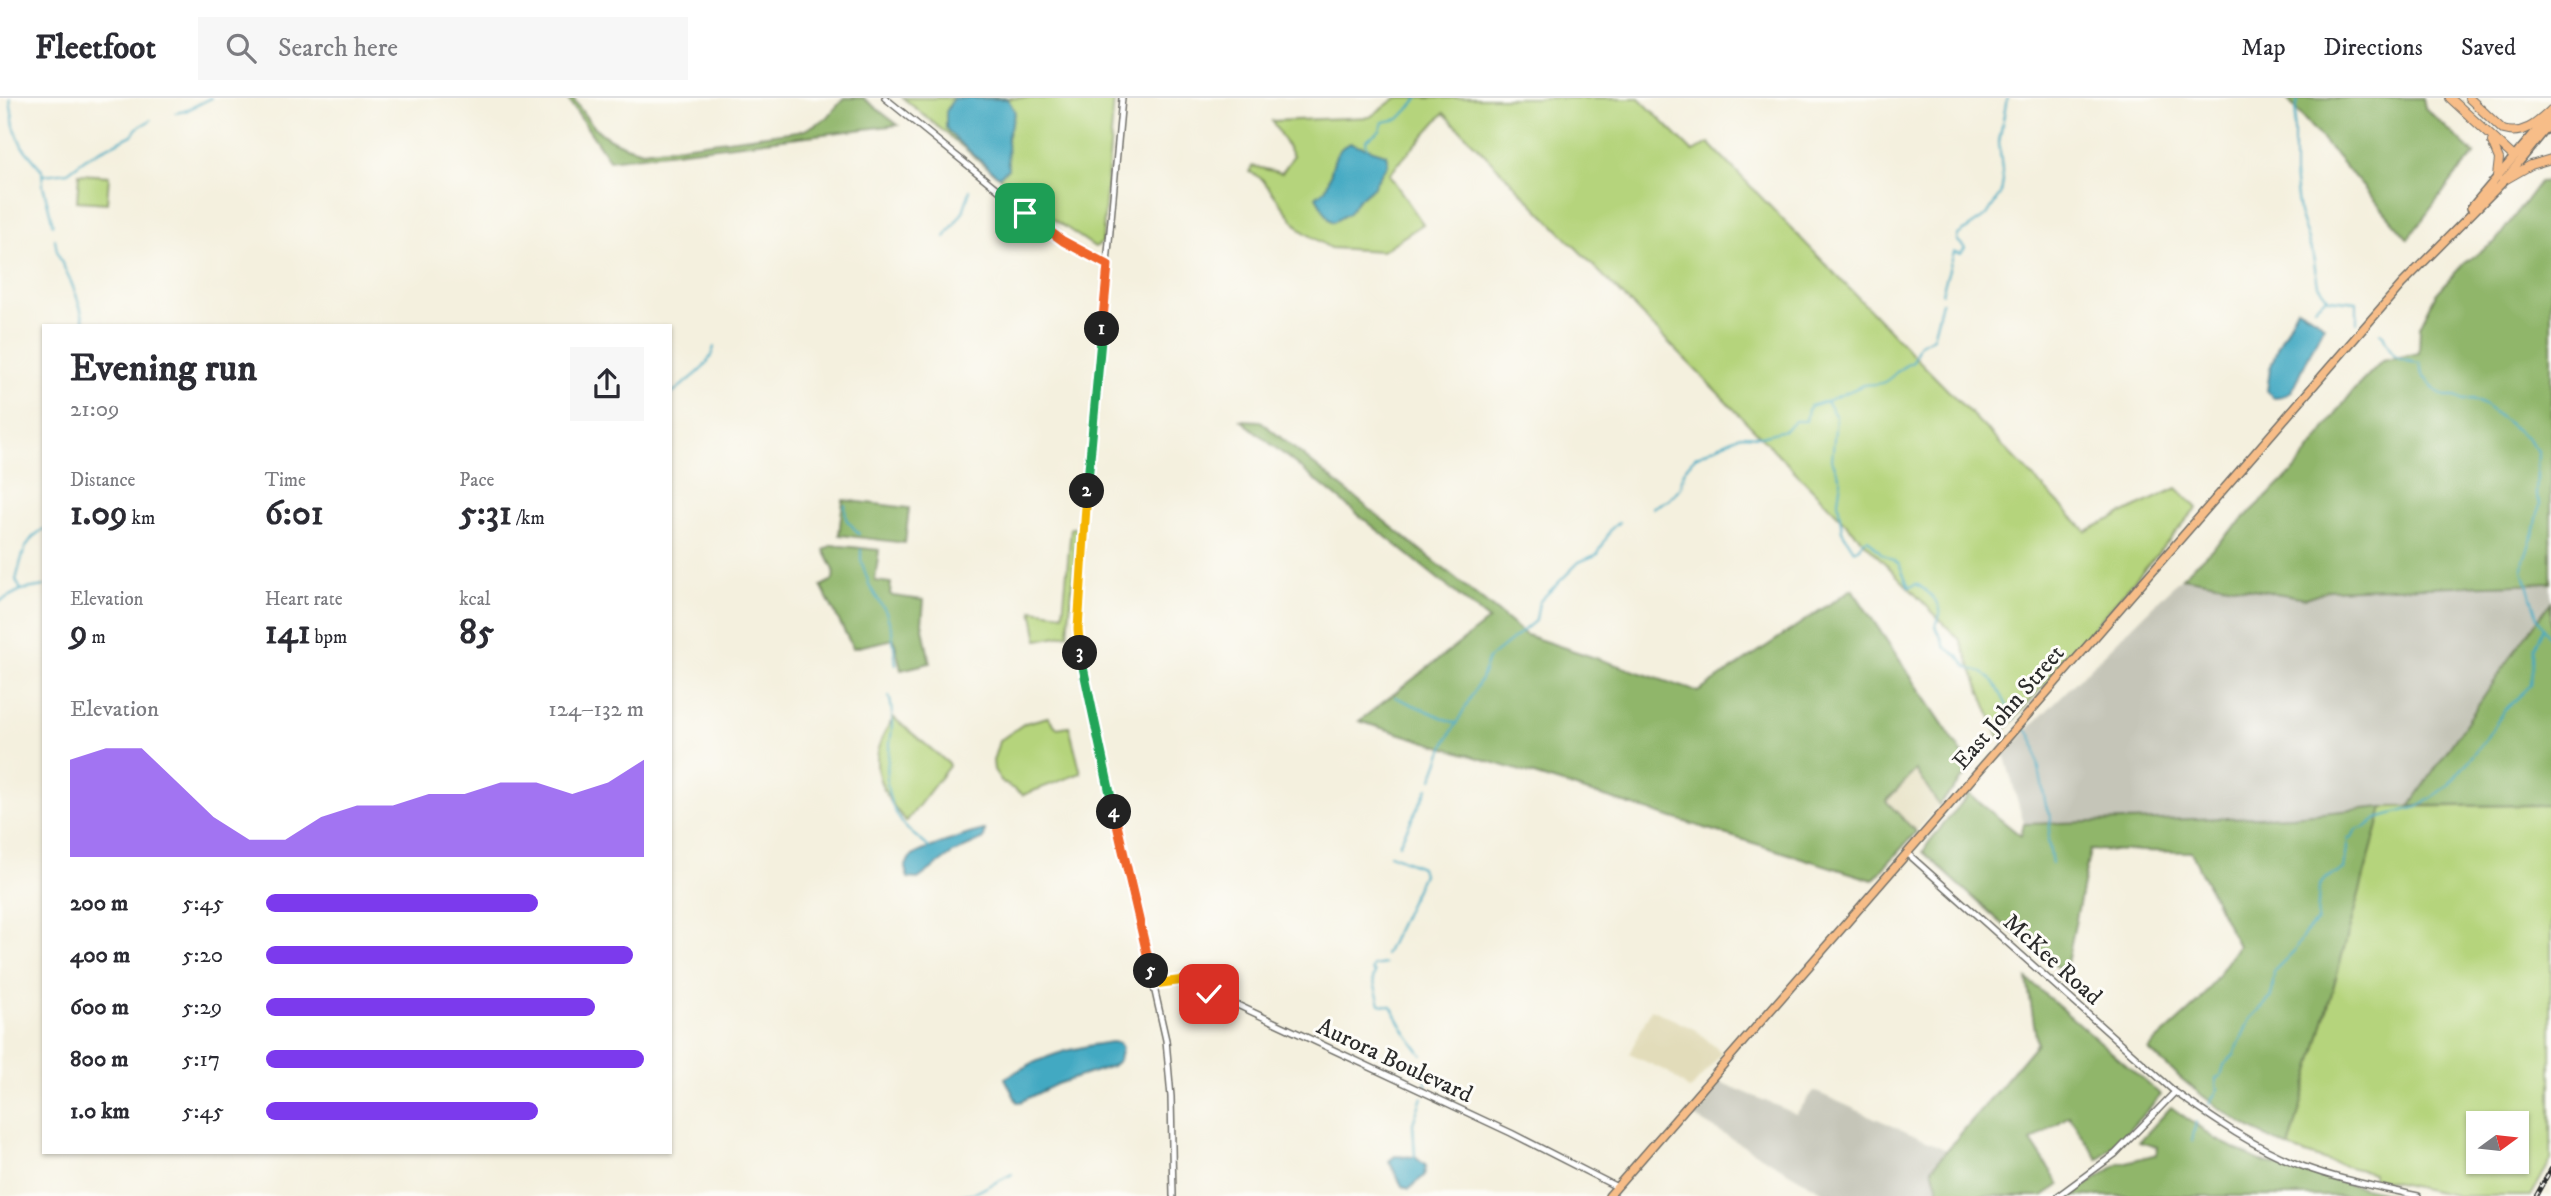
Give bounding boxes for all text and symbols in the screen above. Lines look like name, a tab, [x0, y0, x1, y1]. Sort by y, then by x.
search box	[198, 17, 688, 80]
text: Fleetfoot	[35, 28, 156, 69]
icon: search	[222, 29, 260, 67]
text: Search here	[278, 32, 398, 65]
text: Map	[2241, 33, 2286, 63]
text: Directions	[2324, 33, 2423, 63]
text: Saved	[2461, 33, 2516, 63]
pin	[995, 183, 1055, 243]
icon: arrive	[1006, 194, 1044, 232]
pin: 1	[1084, 312, 1120, 346]
text: 1	[1098, 317, 1105, 340]
text: Evening run	[70, 345, 257, 393]
button: share	[570, 347, 644, 421]
text: 21:09	[70, 395, 120, 424]
text: Distance	[70, 469, 135, 492]
text: Time	[265, 469, 306, 492]
text: Pace	[459, 469, 494, 492]
pin: 2	[1070, 474, 1104, 508]
text: 2	[1082, 479, 1091, 502]
text: 1.09	[70, 492, 127, 536]
text: 6:01	[265, 492, 324, 536]
text: 5:31	[459, 492, 512, 536]
text: km	[127, 507, 155, 530]
text: /km	[512, 507, 545, 530]
text: Elevation	[70, 588, 144, 611]
text: Heart rate	[265, 588, 343, 611]
text: kcal	[459, 588, 491, 611]
text: 9	[70, 611, 87, 655]
text: 141	[265, 611, 311, 655]
text: 85	[459, 611, 494, 655]
text: m	[87, 626, 106, 649]
text: bpm	[311, 626, 347, 649]
pin: 3	[1062, 636, 1098, 670]
street label: East John Street	[1946, 639, 2071, 776]
text: 3	[1076, 641, 1083, 664]
text: Elevation	[70, 695, 159, 724]
text: 124–132 m	[548, 695, 644, 724]
pin: 4	[1096, 794, 1132, 830]
text: 4	[1108, 800, 1119, 823]
text: 200 m	[70, 889, 128, 918]
text: 5:45	[182, 889, 224, 918]
street label: McKee Road	[1997, 907, 2108, 1012]
text: 400 m	[70, 941, 130, 970]
text: 5:20	[182, 941, 223, 970]
pin: 5	[1134, 954, 1168, 988]
text: 5	[1146, 959, 1155, 982]
pin	[1179, 964, 1239, 1024]
icon: check	[1190, 975, 1228, 1013]
text: 600 m	[70, 993, 129, 1022]
text: 5:29	[182, 993, 222, 1022]
street label: Aurora Boulevard	[1312, 1012, 1477, 1110]
text: 800 m	[70, 1045, 128, 1074]
text: 5:17	[182, 1045, 220, 1074]
text: 1.0 km	[70, 1097, 130, 1126]
text: 5:45	[182, 1097, 224, 1126]
north arrow	[2466, 1111, 2529, 1174]
map controls	[2466, 1111, 2529, 1174]

